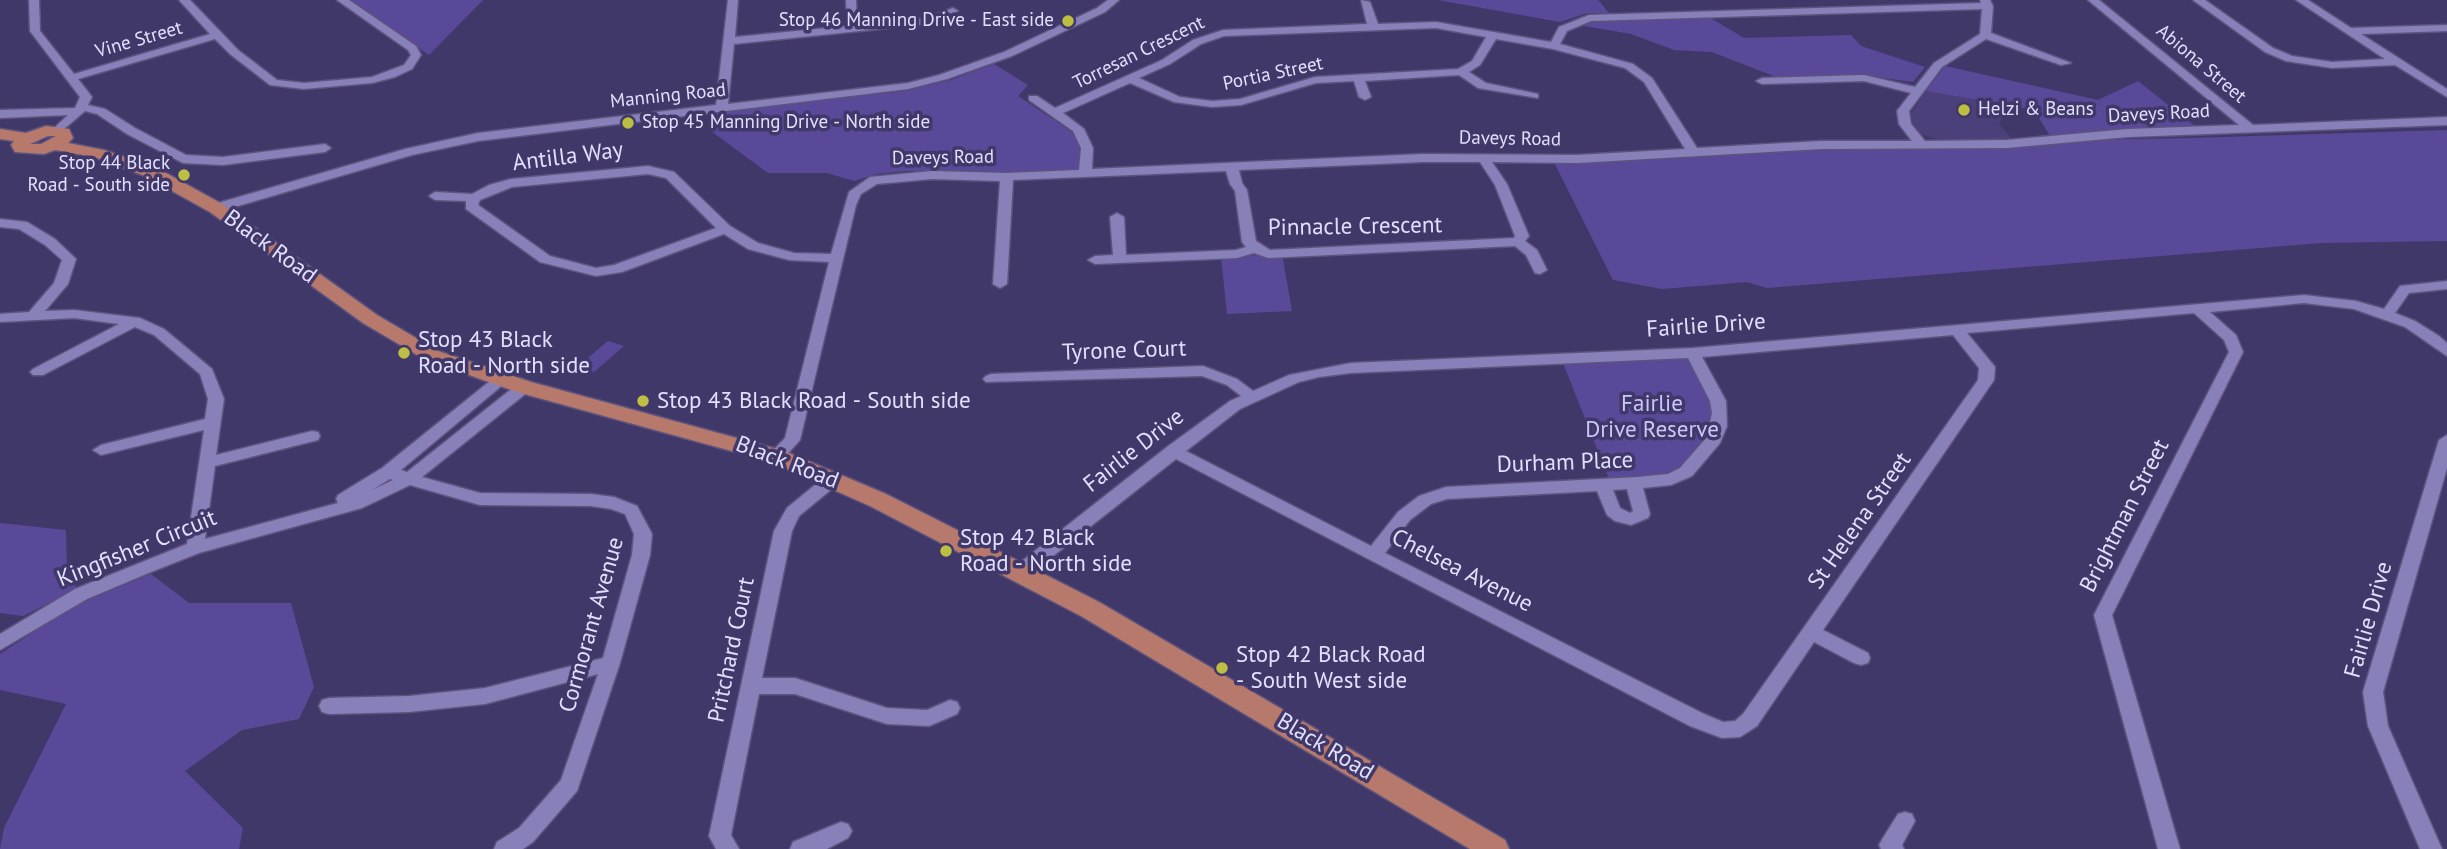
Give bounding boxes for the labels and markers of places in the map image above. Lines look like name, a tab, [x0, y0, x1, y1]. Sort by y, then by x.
place label: Stop 46 Manning Drive - East side	[779, 10, 1054, 32]
marker: Stop 46 Manning Drive - East side	[1060, 13, 1076, 29]
place label: Helzi & Beans	[1978, 99, 2094, 121]
marker: Helzi & Beans	[1956, 102, 1972, 118]
place label: Stop 45 Manning Drive - North side	[642, 112, 930, 134]
marker: Stop 45 Manning Drive - North side	[620, 115, 636, 131]
place label: Stop 44 Black Road - South side	[27, 153, 170, 197]
marker: Stop 44 Black Road - South side	[176, 167, 192, 183]
place label: Stop 43 Black Road - North side	[418, 326, 590, 380]
marker: Stop 43 Black Road - North side	[396, 345, 412, 361]
place label: Stop 43 Black Road - South side	[657, 387, 971, 415]
marker: Stop 43 Black Road - South side	[635, 393, 651, 409]
place label: Stop 42 Black Road - North side	[960, 524, 1132, 578]
marker: Stop 42 Black Road - North side	[938, 543, 954, 559]
place label: Stop 42 Black Road - South West side	[1236, 641, 1426, 695]
marker: Stop 42 Black Road - South West side	[1214, 660, 1230, 676]

